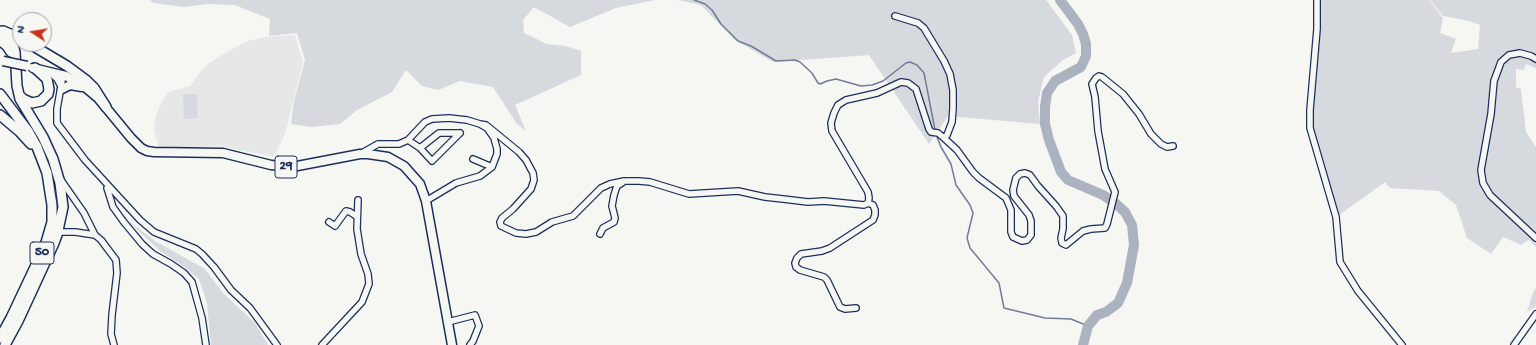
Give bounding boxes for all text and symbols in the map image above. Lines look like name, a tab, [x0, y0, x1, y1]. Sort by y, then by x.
north arrow	[12, 12, 52, 52]
text: N	[15, 25, 28, 34]
road number: 29	[275, 156, 297, 178]
road number: 50	[30, 242, 54, 264]

